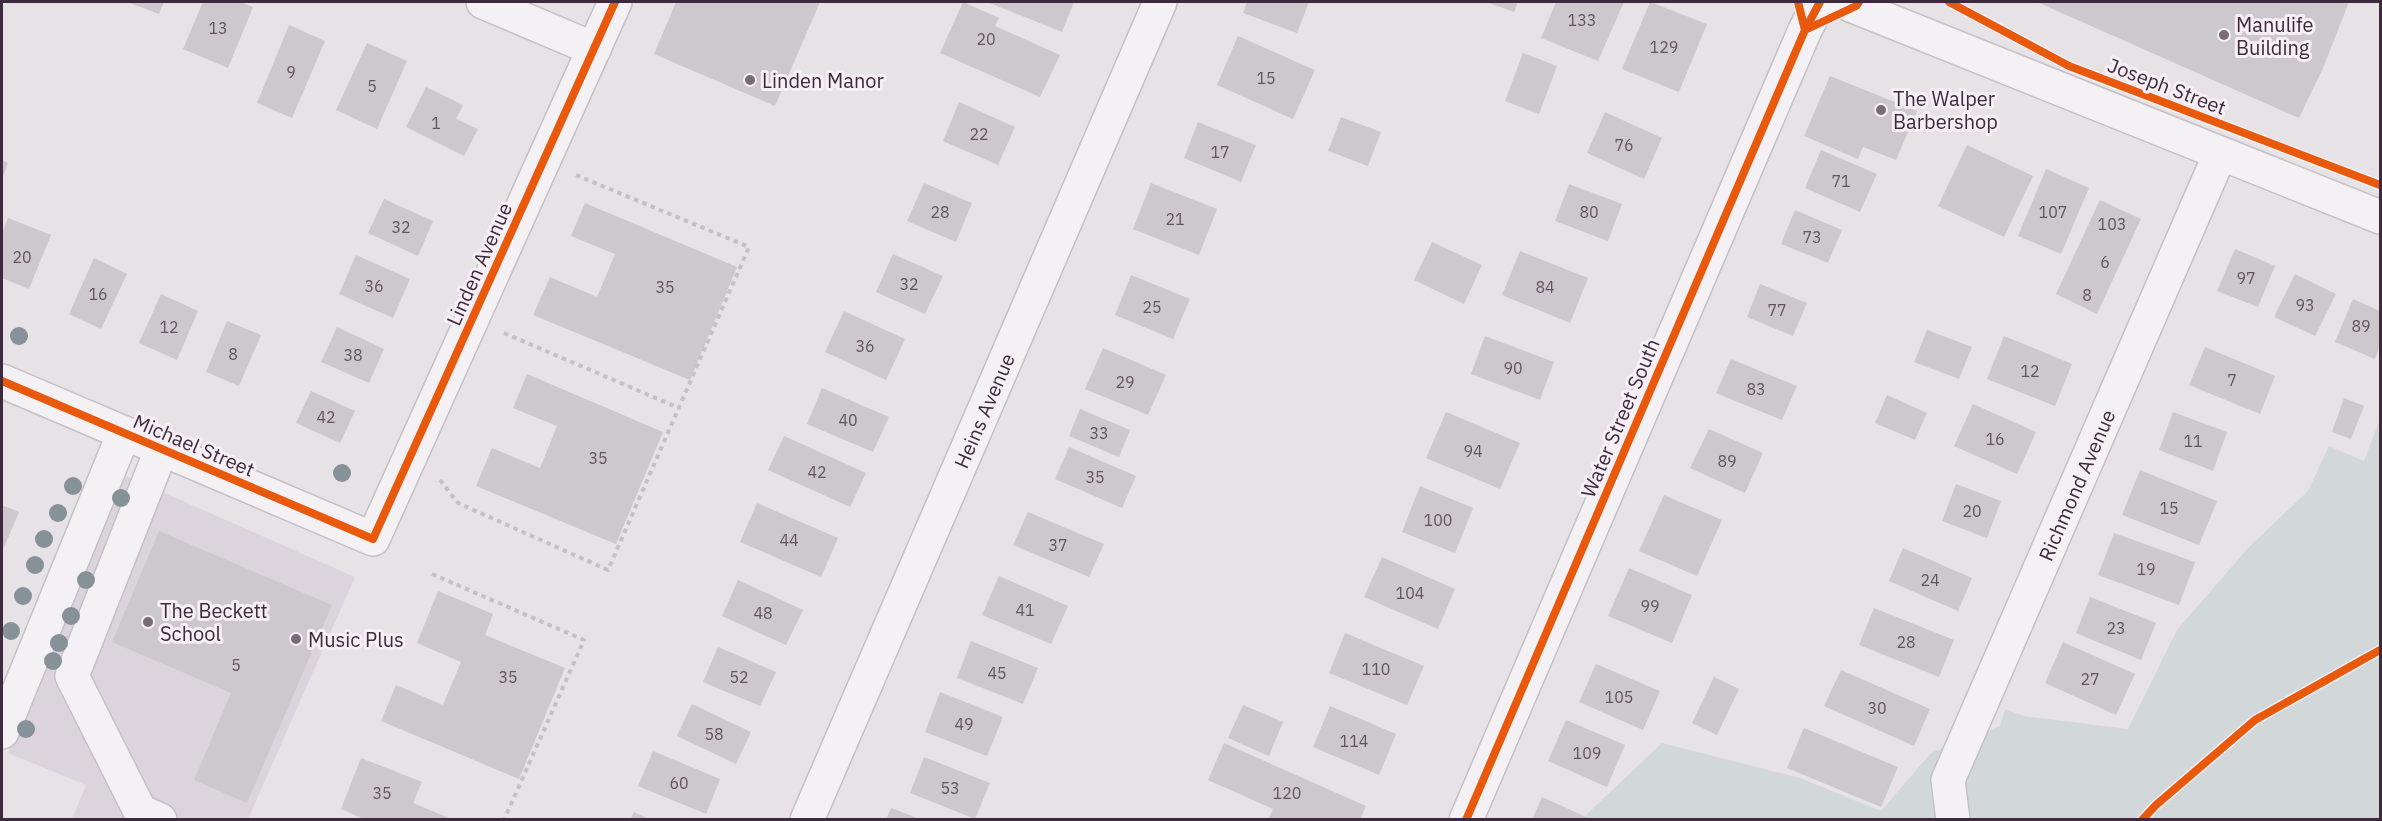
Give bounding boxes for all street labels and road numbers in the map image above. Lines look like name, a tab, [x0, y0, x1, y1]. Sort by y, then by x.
street label: Joseph Street	[2104, 51, 2230, 121]
street label: Linden Avenue	[440, 198, 518, 330]
street label: Water Street South	[1574, 334, 1666, 502]
street label: Heins Avenue	[947, 349, 1020, 472]
street label: Richmond Avenue	[2031, 405, 2121, 565]
street label: Michael Street	[129, 407, 259, 483]

